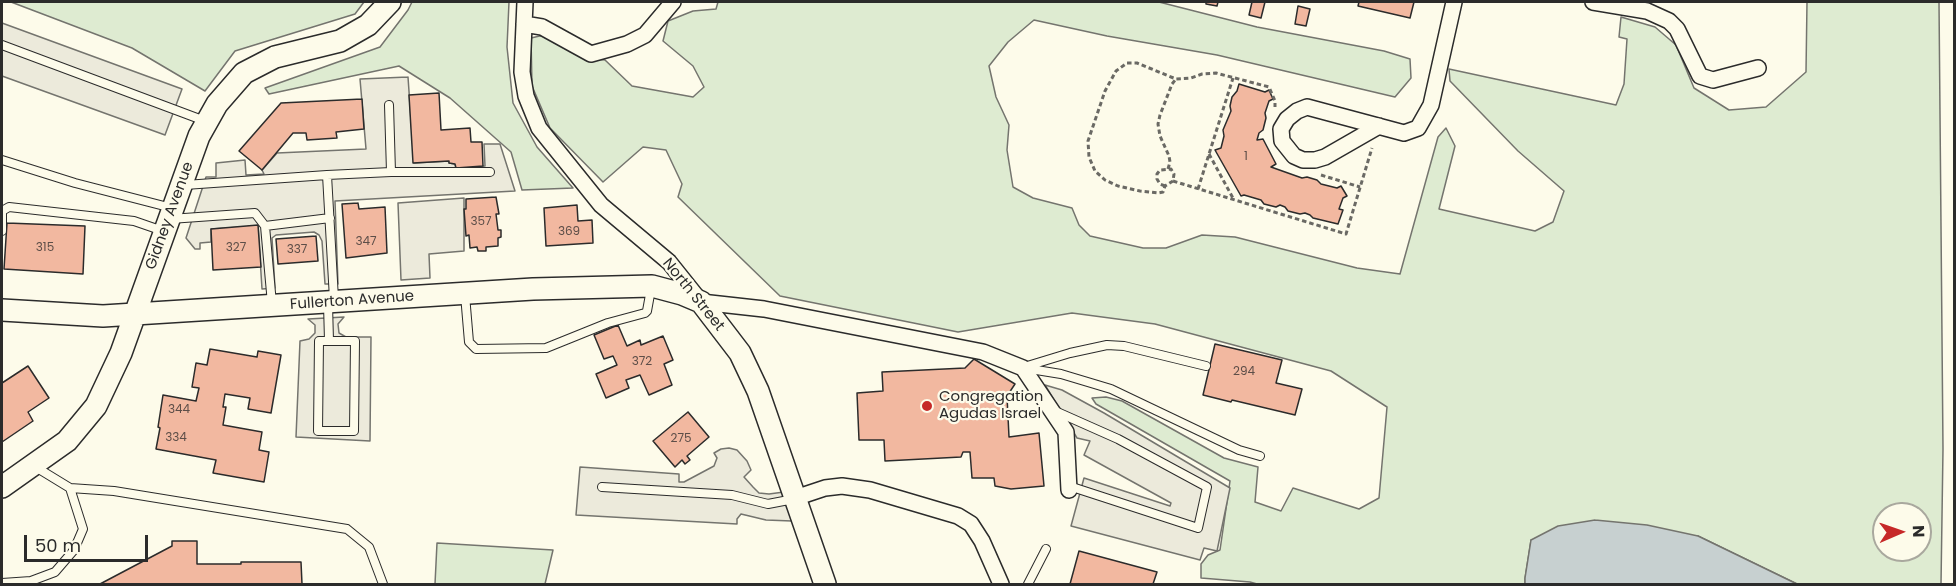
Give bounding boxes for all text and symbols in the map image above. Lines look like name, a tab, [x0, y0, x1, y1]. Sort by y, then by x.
house number: 1	[1244, 150, 1248, 164]
street label: Gidney Avenue	[142, 160, 198, 272]
house number: 357	[470, 215, 492, 229]
house number: 369	[558, 225, 580, 239]
house number: 347	[355, 235, 377, 249]
house number: 315	[36, 241, 54, 255]
house number: 327	[226, 241, 246, 255]
house number: 337	[287, 243, 307, 257]
street label: North Street	[658, 255, 728, 335]
street label: Fullerton Avenue	[289, 288, 415, 314]
house number: 372	[632, 355, 652, 369]
house number: 294	[1233, 365, 1255, 379]
place label: Congregation Agudas Israel	[939, 388, 1043, 423]
marker: Congregation Agudas Israel	[920, 399, 934, 413]
house number: 344	[168, 403, 190, 417]
house number: 334	[165, 431, 187, 445]
house number: 275	[671, 432, 691, 446]
north arrow	[1872, 502, 1932, 562]
scale bar	[27, 523, 152, 561]
text: N	[1907, 525, 1930, 538]
text: 50 m	[35, 533, 81, 558]

